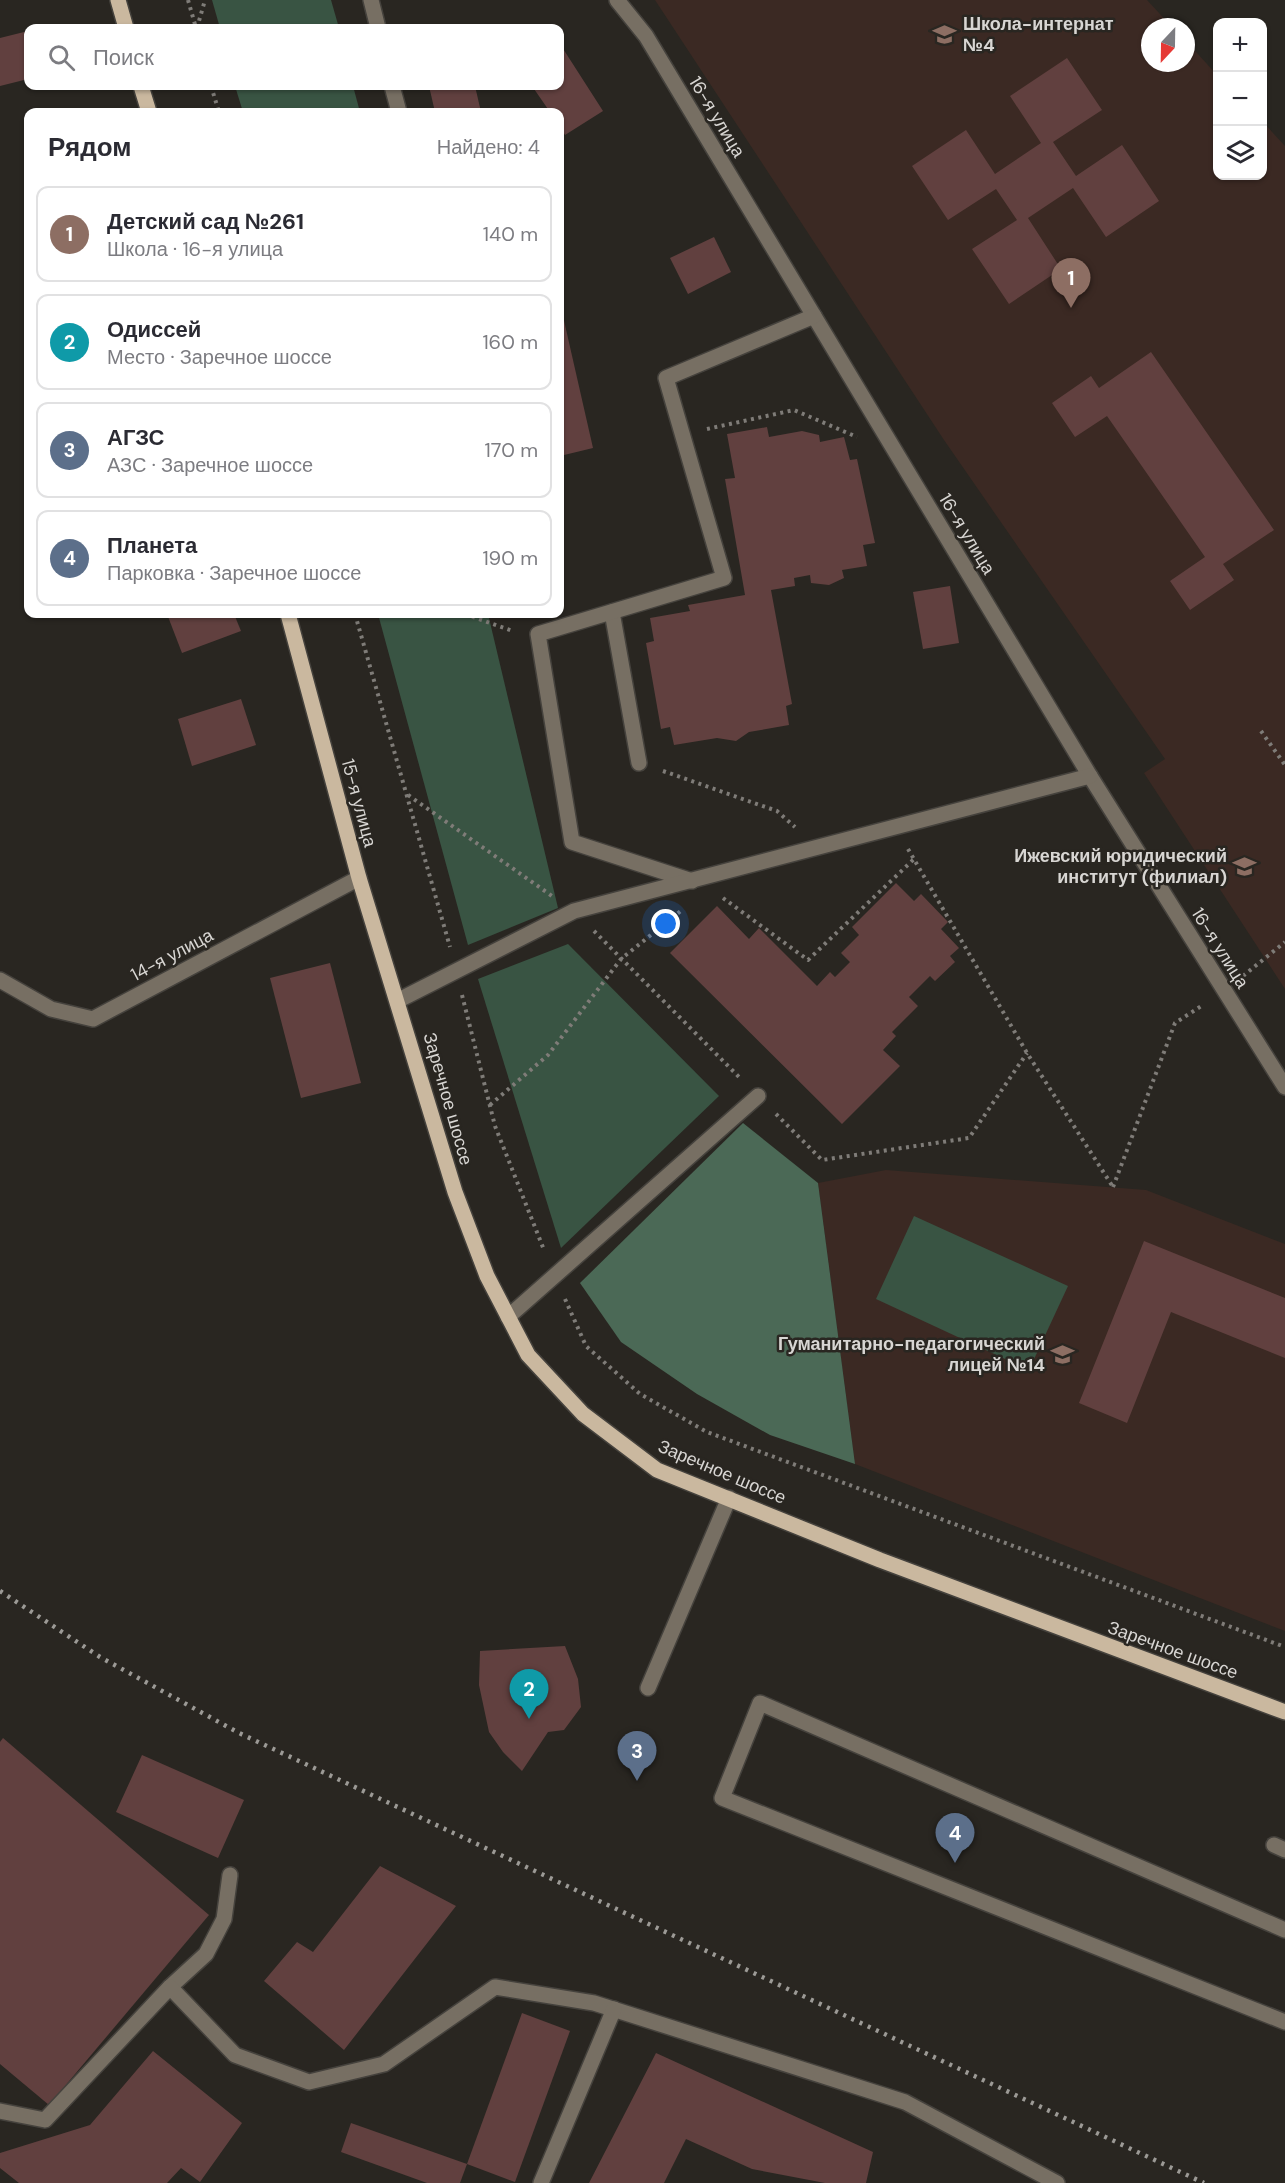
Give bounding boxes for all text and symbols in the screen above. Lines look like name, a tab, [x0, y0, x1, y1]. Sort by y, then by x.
place label: Школа-интернат №4	[963, 12, 1114, 57]
north arrow	[1141, 18, 1195, 72]
map controls	[1213, 18, 1267, 180]
button: +	[1213, 18, 1267, 72]
school or university icon: Школа-интернат №4	[932, 21, 958, 47]
search box	[24, 24, 564, 90]
icon: search	[45, 41, 78, 74]
text: Поиск	[93, 43, 154, 72]
street label: 16-я улица	[683, 72, 751, 163]
button: −	[1213, 72, 1267, 126]
button: layers	[1213, 126, 1267, 180]
text: Рядом	[48, 130, 131, 164]
text: Найдено: 4	[437, 134, 540, 160]
text: Детский сад №261	[107, 207, 304, 236]
text: 1	[66, 221, 73, 247]
text: 140 m	[483, 221, 538, 247]
text: Школа · 16-я улица	[107, 236, 283, 262]
pin: 1	[1052, 258, 1090, 308]
text: Одиссей	[107, 315, 201, 344]
text: 2	[64, 329, 75, 355]
text: 160 m	[482, 329, 538, 355]
text: Место · Заречное шоссе	[107, 344, 332, 370]
text: АГЗС	[107, 423, 164, 452]
text: 3	[63, 437, 76, 463]
text: 170 m	[485, 437, 538, 463]
text: АЗС · Заречное шоссе	[107, 452, 313, 478]
street label: 16-я улица	[933, 489, 1001, 580]
text: Планета	[107, 531, 197, 560]
text: 4	[63, 545, 76, 571]
text: 190 m	[482, 545, 538, 571]
text: Парковка · Заречное шоссе	[107, 560, 361, 586]
street label: 15-я улица	[336, 756, 383, 851]
place label: Ижевский юридический институт (филиал)	[1014, 844, 1227, 889]
school or university icon: Ижевский юридический институт (филиал)	[1232, 853, 1258, 879]
street label: 16-я улица	[1186, 903, 1255, 994]
your location	[651, 909, 680, 938]
street label: 14-я улица	[126, 923, 218, 987]
street label: Заречное шоссе	[418, 1030, 478, 1168]
place label: Гуманитарно-педагогический лицей №14	[778, 1332, 1045, 1377]
school or university icon: Гуманитарно-педагогический лицей №14	[1050, 1341, 1076, 1367]
street label: Заречное шоссе	[654, 1434, 790, 1510]
street label: Заречное шоссе	[1105, 1615, 1241, 1685]
pin: 2	[510, 1670, 548, 1719]
pin: 3	[618, 1732, 656, 1781]
pin: 4	[936, 1814, 974, 1863]

